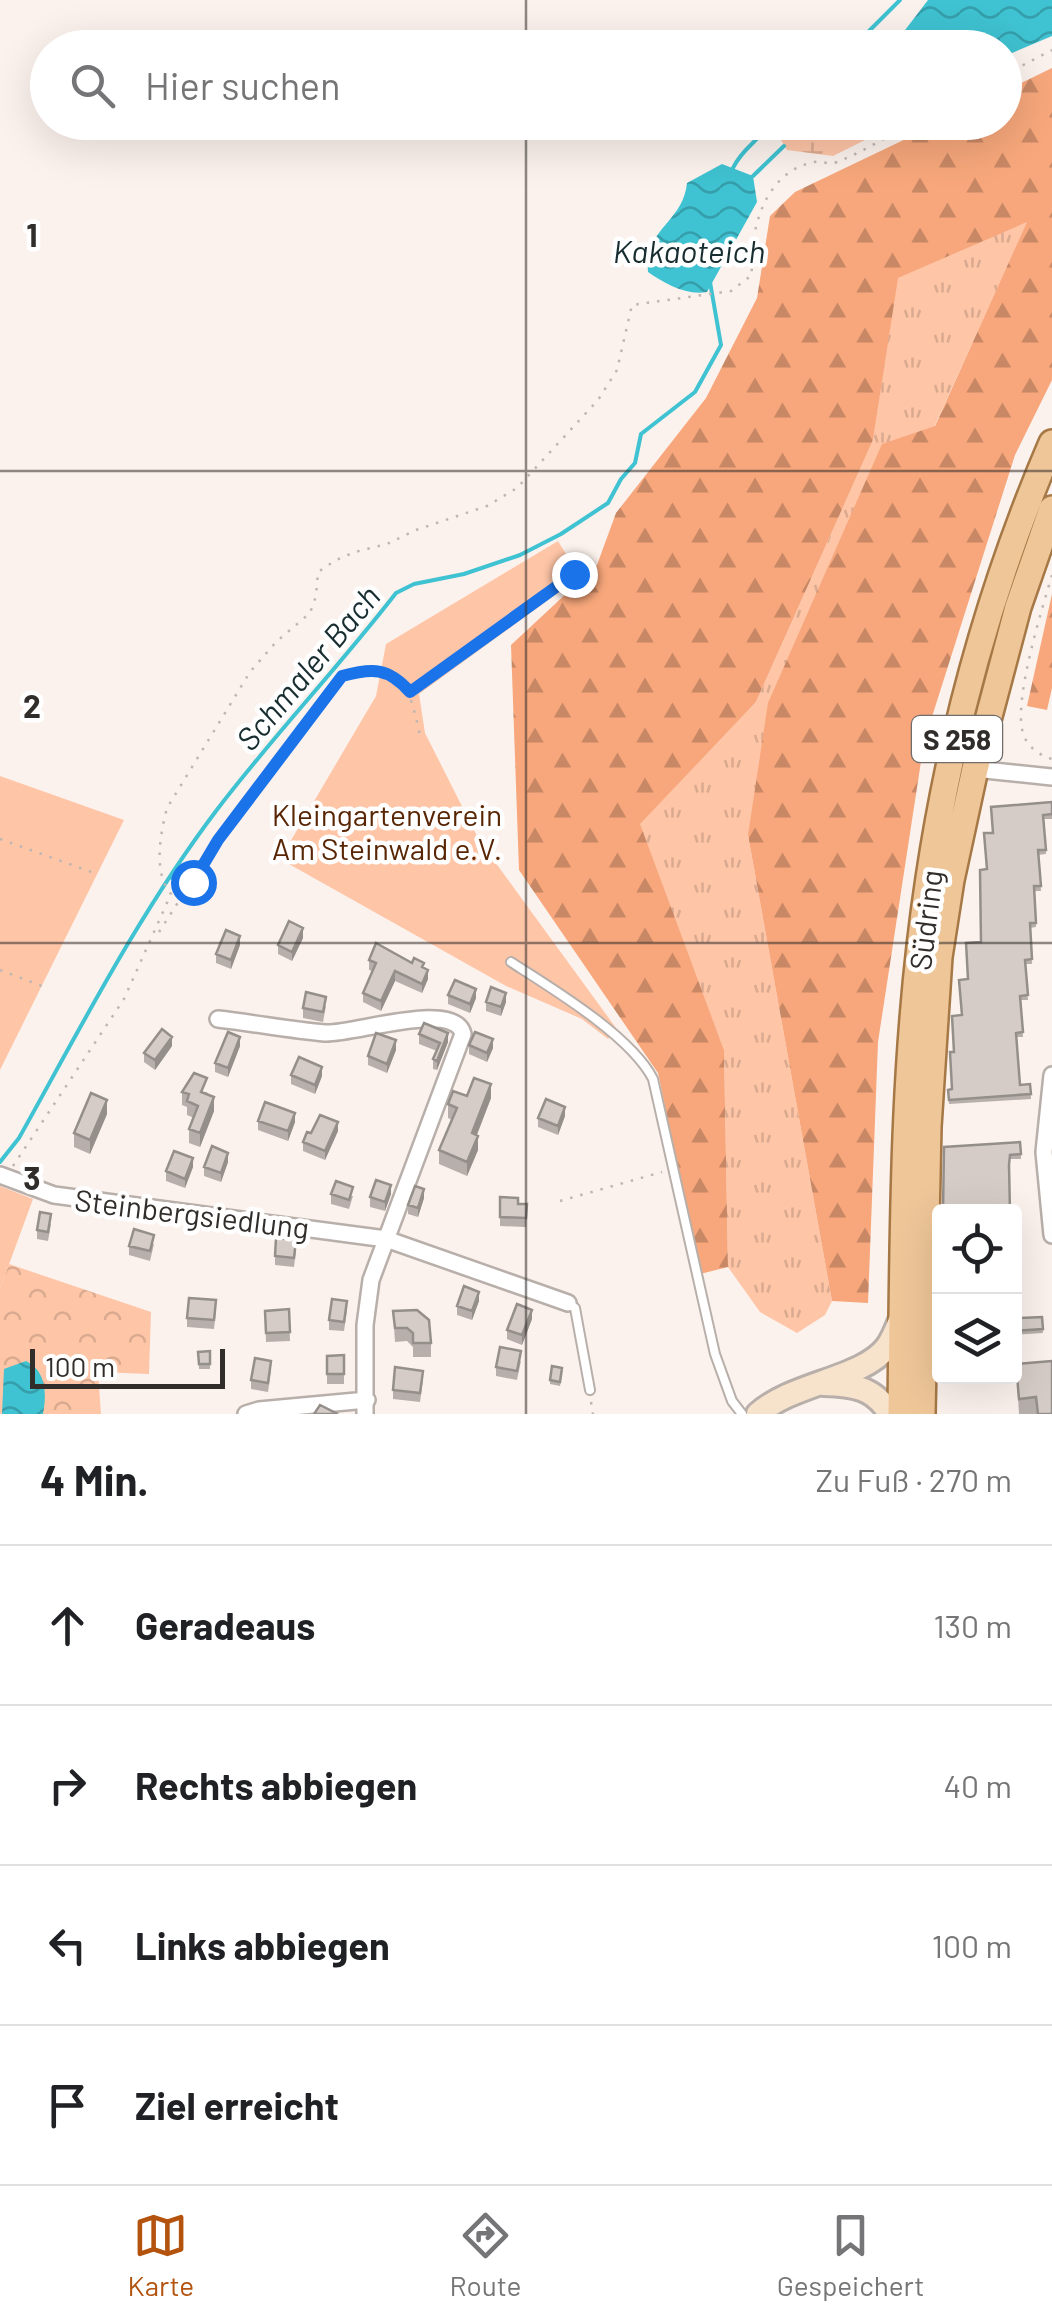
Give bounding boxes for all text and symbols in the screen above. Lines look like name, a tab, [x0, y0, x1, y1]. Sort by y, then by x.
search box	[30, 30, 1022, 140]
icon: search	[65, 58, 120, 113]
text: Hier suchen	[145, 62, 341, 108]
text: 1	[26, 215, 38, 253]
water label: Kakaoteich	[613, 231, 765, 269]
route end	[552, 552, 598, 598]
water label: Schmaler Bach	[227, 577, 387, 757]
text: 2	[23, 686, 41, 724]
road number: S 258	[912, 716, 1002, 762]
park label: Kleingartenverein Am Steinwald e.V.	[272, 796, 502, 866]
route start	[171, 860, 217, 906]
street label: Südring	[901, 868, 949, 972]
text: 3	[23, 1158, 41, 1196]
street label: Steinbergsiedlung	[73, 1181, 311, 1245]
map controls	[932, 1204, 1022, 1384]
button: locate	[932, 1204, 1022, 1294]
button: layers	[932, 1294, 1022, 1384]
scale bar	[30, 1344, 225, 1388]
text: 100 m	[45, 1349, 115, 1383]
text: 4 Min.	[40, 1454, 149, 1504]
text: Zu Fuß · 270 m	[815, 1460, 1012, 1498]
icon: ahead	[40, 1598, 95, 1653]
text: Geradeaus	[135, 1602, 315, 1648]
text: 130 m	[933, 1606, 1012, 1644]
icon: right	[40, 1758, 95, 1813]
text: Rechts abbiegen	[135, 1762, 417, 1808]
text: 40 m	[943, 1766, 1012, 1804]
icon: left	[40, 1918, 95, 1973]
text: Links abbiegen	[135, 1922, 390, 1968]
text: 100 m	[932, 1926, 1012, 1964]
icon: arrive	[40, 2078, 95, 2133]
text: Ziel erreicht	[135, 2082, 339, 2128]
tab: Karte	[128, 2208, 194, 2302]
tab: Route	[449, 2208, 521, 2302]
tab: Gespeichert	[777, 2208, 924, 2302]

